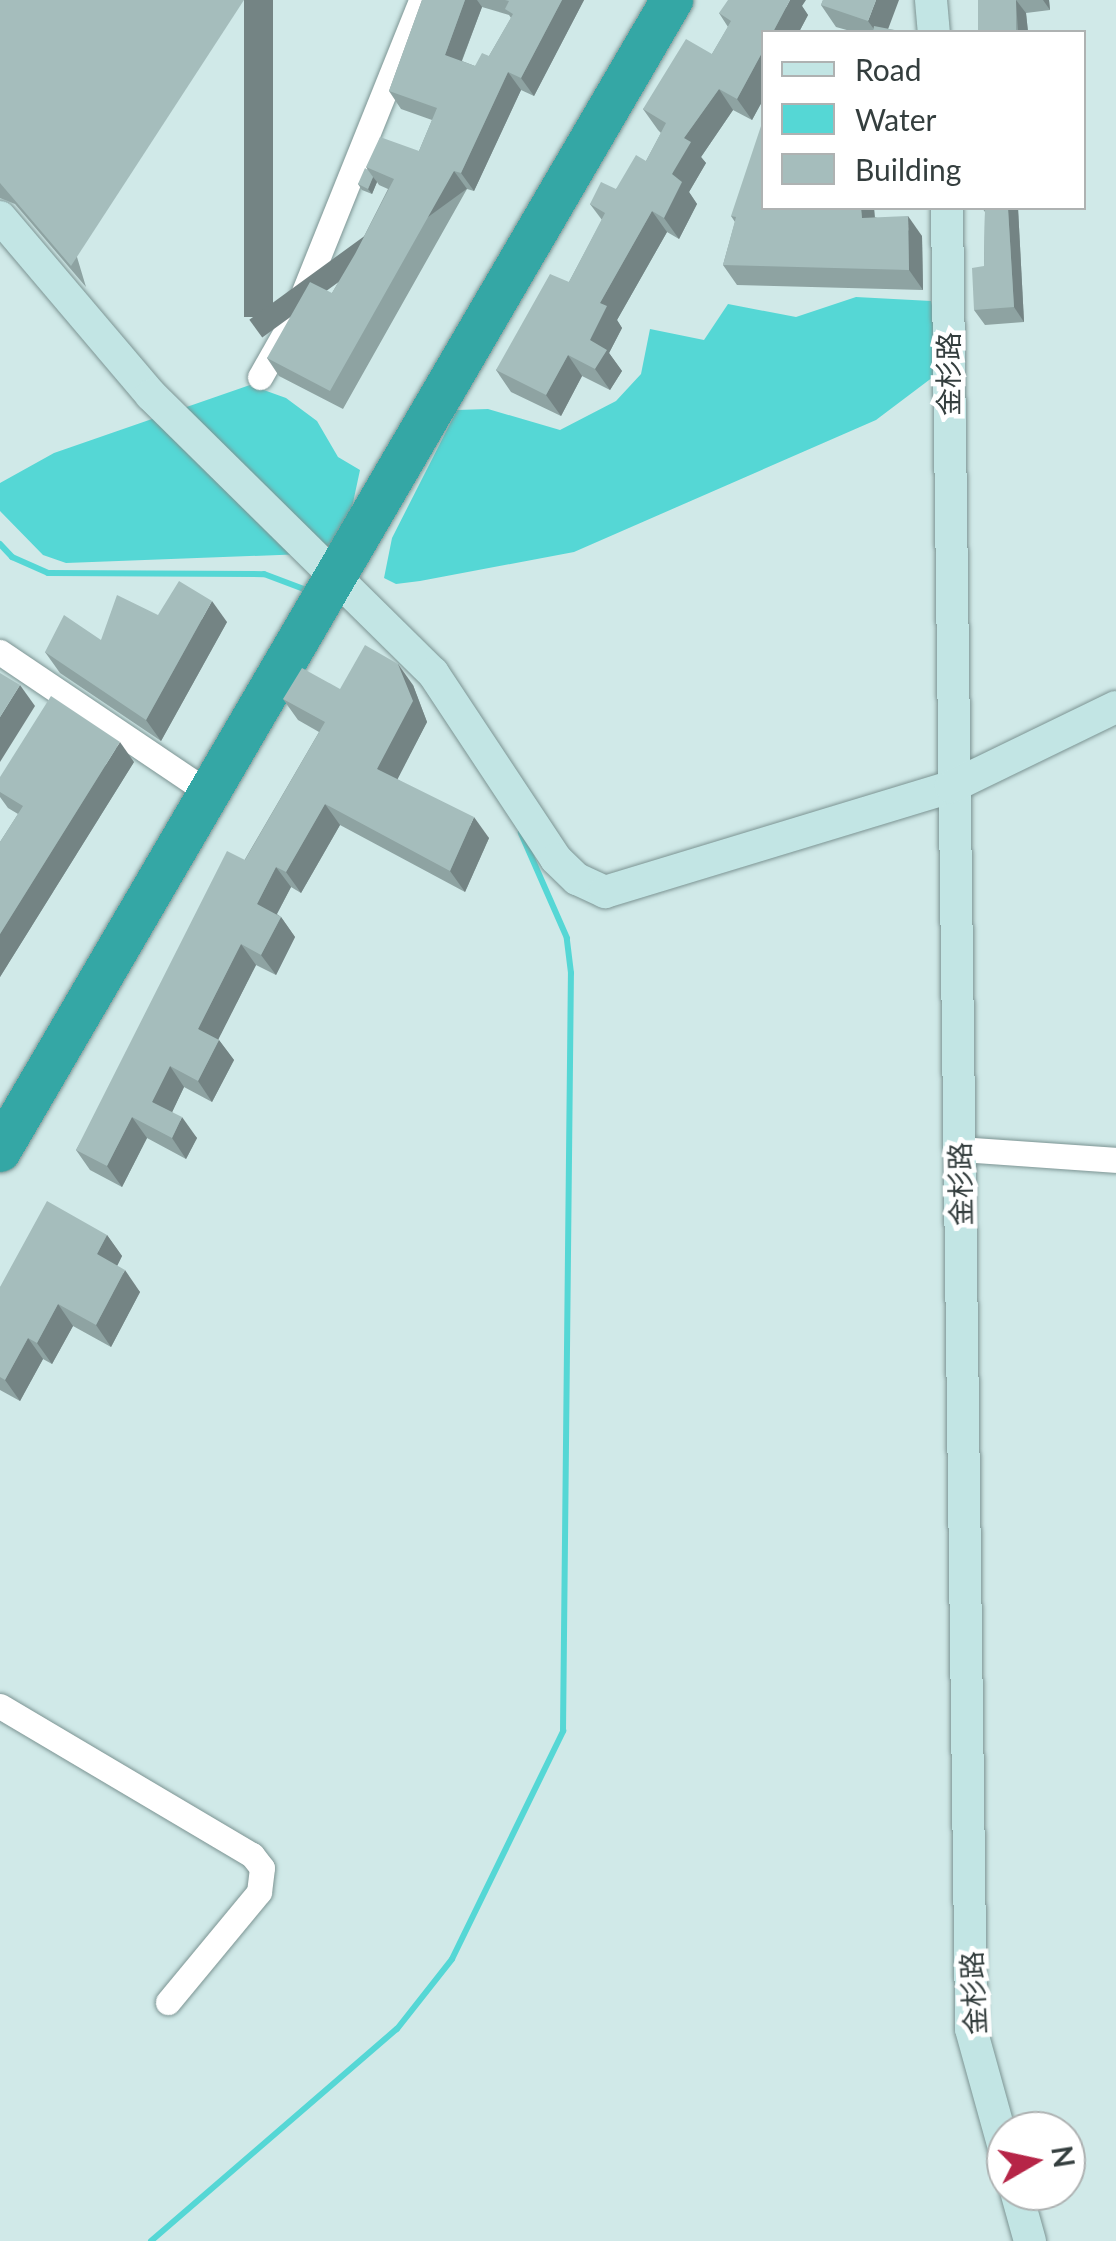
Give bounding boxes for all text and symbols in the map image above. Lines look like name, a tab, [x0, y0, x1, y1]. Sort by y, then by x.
legend	[761, 30, 1086, 210]
text: Road	[855, 51, 922, 87]
text: Water	[855, 101, 937, 137]
text: Building	[855, 151, 961, 187]
street label: 金杉路	[931, 332, 965, 416]
street label: 金杉路	[942, 1142, 978, 1226]
street label: 金杉路	[954, 1950, 992, 2036]
north arrow	[986, 2111, 1086, 2211]
text: N	[1045, 2143, 1082, 2170]

